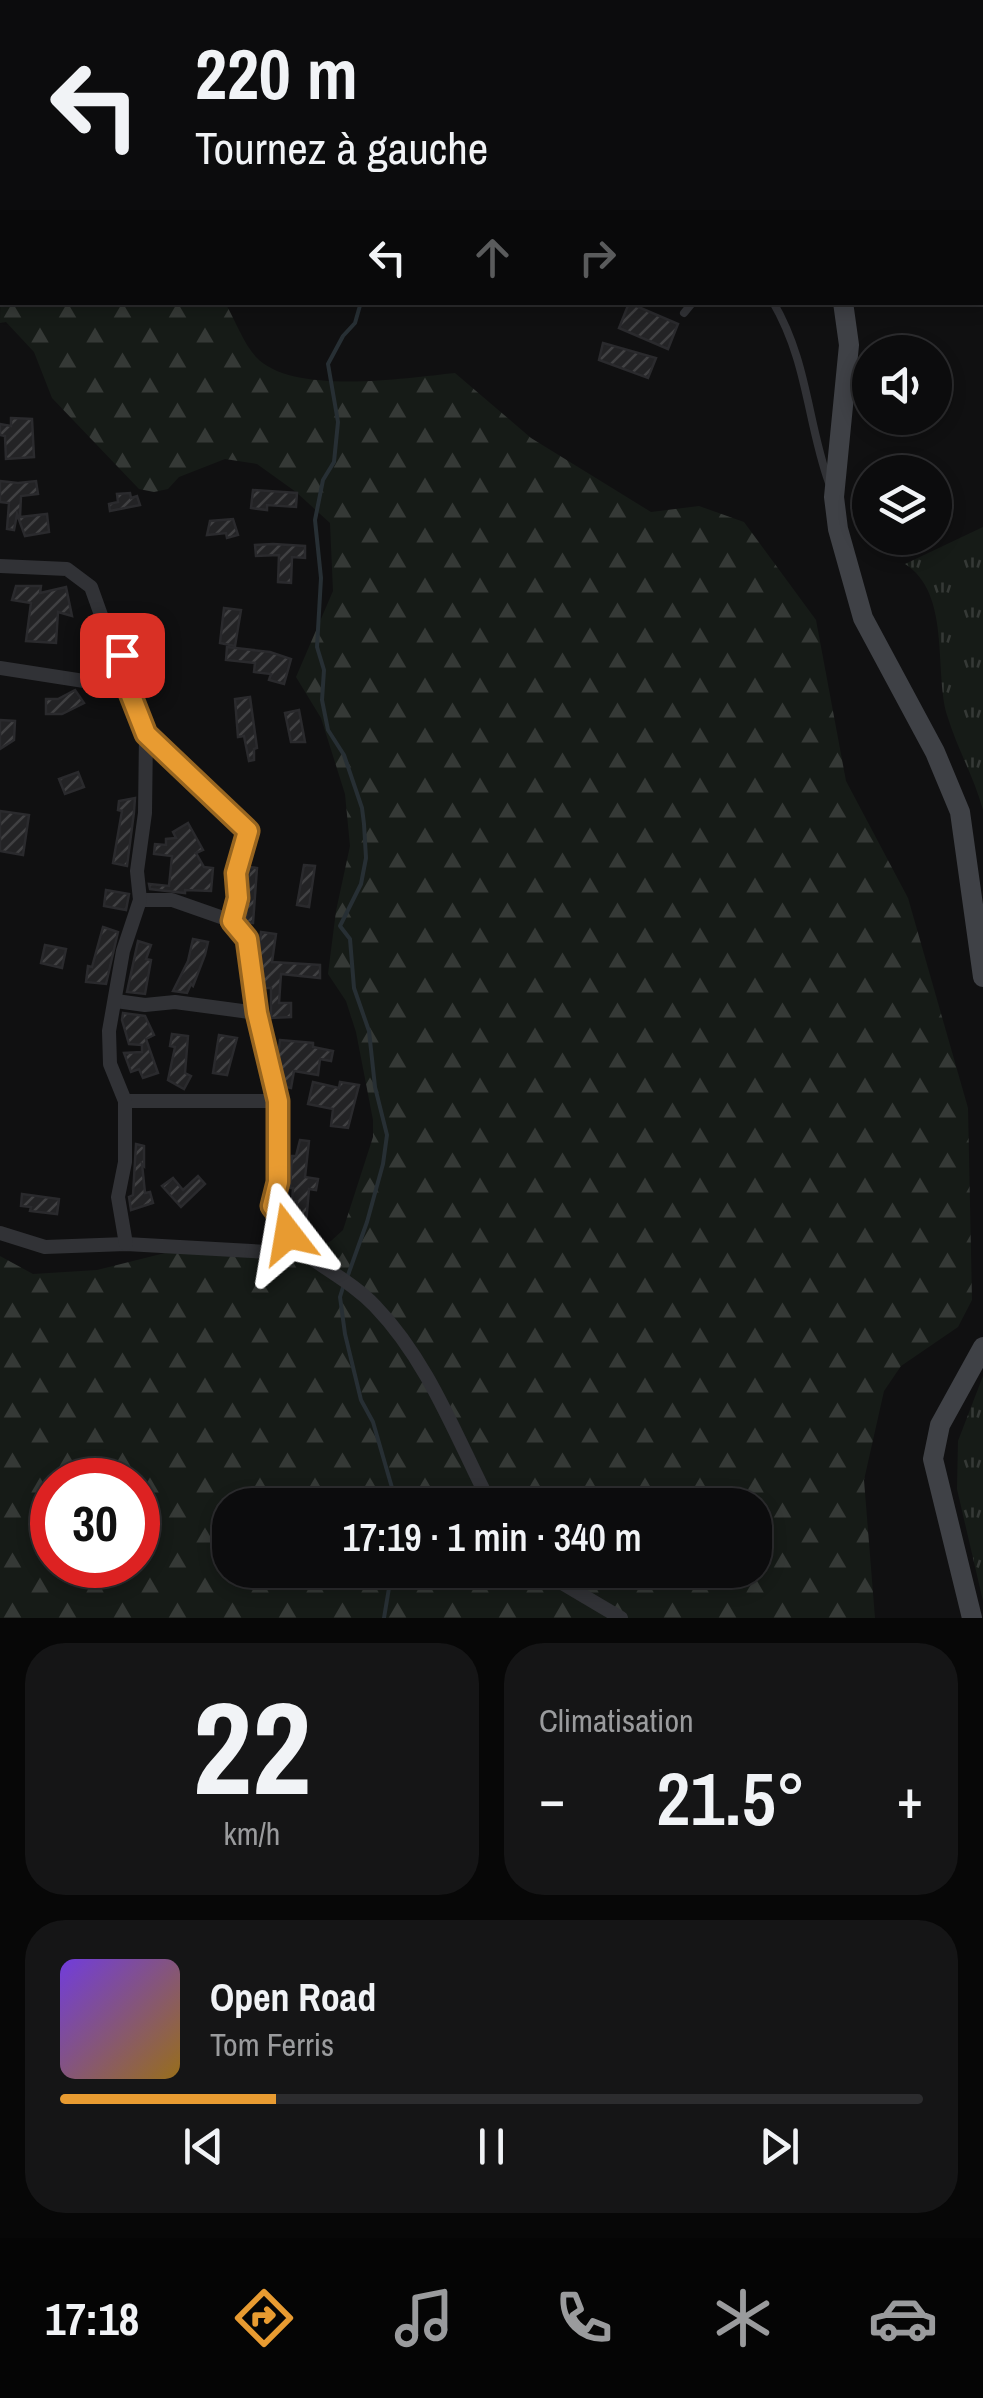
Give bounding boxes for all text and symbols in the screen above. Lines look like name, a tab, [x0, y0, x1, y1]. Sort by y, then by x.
text: 220 m	[195, 27, 358, 121]
icon: left	[30, 40, 160, 170]
text: Tournez à gauche	[195, 117, 488, 178]
icon: left	[360, 230, 415, 285]
icon: ahead	[465, 230, 520, 285]
icon: right	[570, 230, 625, 285]
map controls	[852, 335, 952, 555]
button: sound	[852, 335, 952, 435]
button: layers	[852, 455, 952, 555]
pin	[80, 613, 165, 698]
icon: arrive	[95, 628, 150, 683]
position arrow	[236, 1182, 340, 1286]
speed limit sign: 30	[30, 1458, 160, 1588]
text: 17:19 · 1 min · 340 m	[342, 1512, 642, 1563]
text: 22	[193, 1659, 311, 1835]
text: Climatisation	[539, 1699, 694, 1742]
text: 21.5°	[656, 1747, 806, 1848]
text: −	[539, 1761, 565, 1835]
text: +	[897, 1761, 923, 1835]
text: km/h	[224, 1812, 280, 1855]
text: Open Road	[210, 1972, 376, 2023]
text: Tom Ferris	[210, 2023, 334, 2066]
icon: previous	[176, 2119, 231, 2174]
icon: pause	[464, 2119, 519, 2174]
icon: next	[752, 2119, 807, 2174]
icon: directions	[229, 2283, 299, 2353]
icon: music	[389, 2283, 459, 2353]
icon: phone	[549, 2283, 619, 2353]
icon: climate	[708, 2283, 778, 2353]
icon: car	[868, 2283, 938, 2353]
text: 17:18	[45, 2288, 139, 2349]

